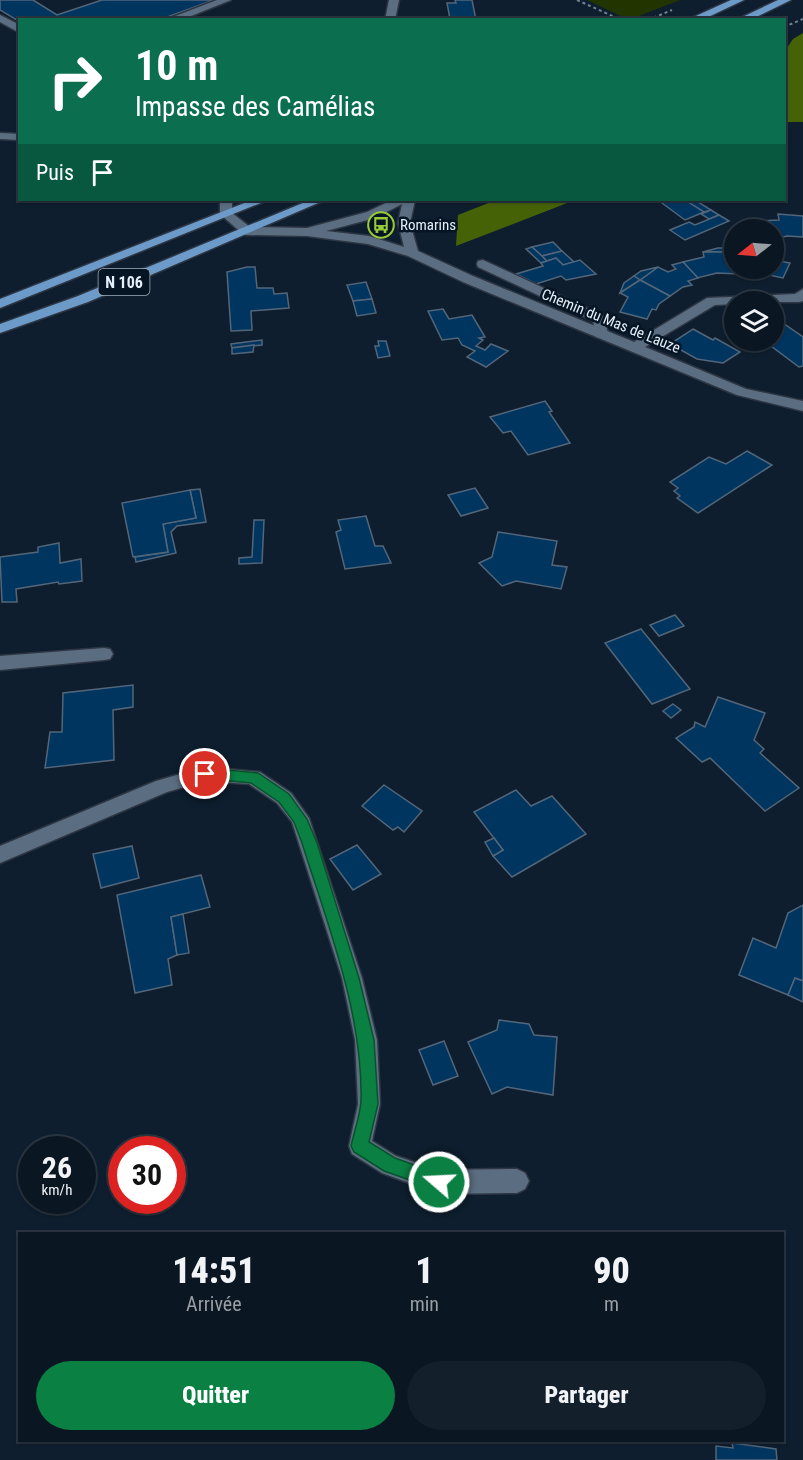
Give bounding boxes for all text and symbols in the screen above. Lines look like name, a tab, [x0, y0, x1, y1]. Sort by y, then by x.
text: 10 m	[135, 41, 218, 90]
icon: right	[36, 42, 114, 120]
text: Impasse des Camélias	[135, 91, 375, 123]
icon: arrive	[86, 156, 119, 189]
text: Puis	[36, 160, 74, 185]
bus stop icon: Romarins	[366, 210, 396, 240]
place label: Romarins	[400, 216, 456, 234]
north arrow	[724, 219, 784, 279]
map controls	[724, 219, 784, 351]
road number: N 106	[98, 269, 150, 295]
street label: Chemin du Mas de Lauze	[539, 285, 683, 357]
button: layers	[724, 291, 784, 351]
pin	[179, 748, 230, 799]
icon: arrive	[188, 757, 221, 790]
speed limit sign: 30	[108, 1136, 186, 1214]
text: 26	[42, 1150, 72, 1185]
position arrow	[407, 1150, 471, 1214]
text: km/h	[42, 1181, 72, 1199]
text: 14:51	[172, 1250, 256, 1292]
text: 1	[415, 1250, 434, 1292]
text: 90	[593, 1250, 630, 1292]
text: Arrivée	[186, 1292, 242, 1316]
text: min	[410, 1292, 439, 1316]
text: m	[604, 1292, 619, 1316]
button: Quitter	[36, 1361, 395, 1430]
button: Partager	[407, 1361, 766, 1430]

